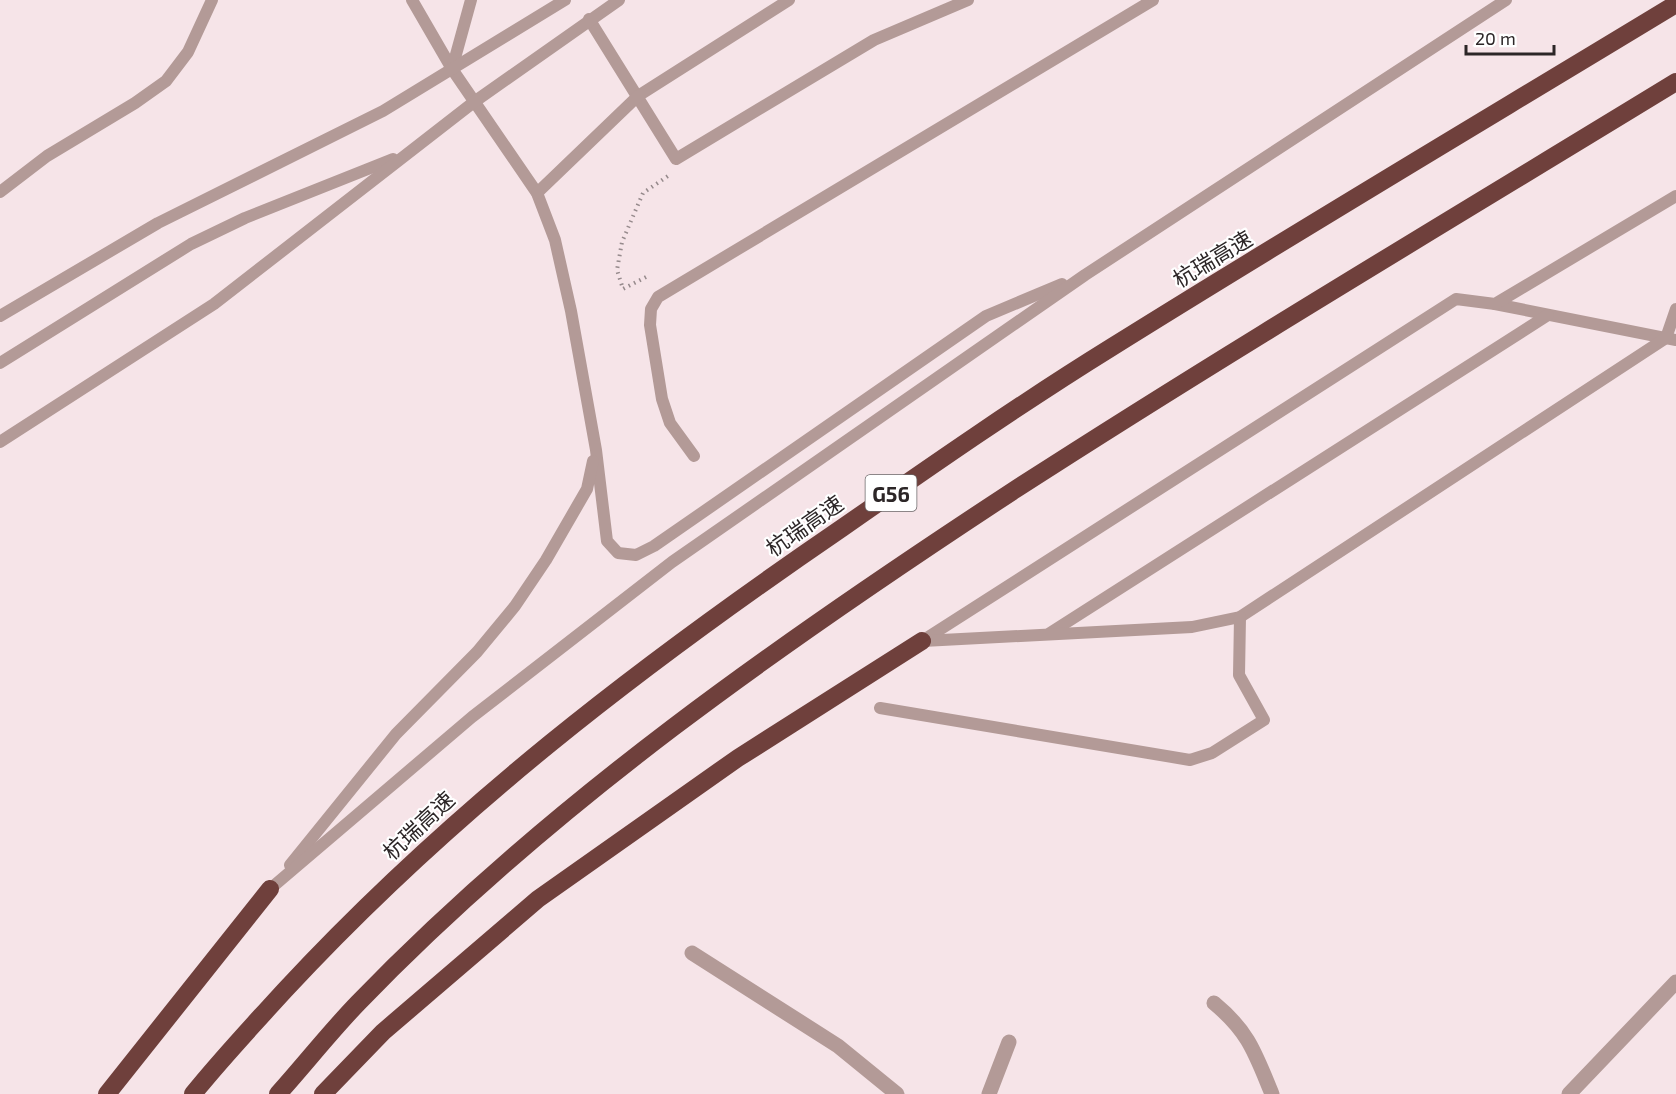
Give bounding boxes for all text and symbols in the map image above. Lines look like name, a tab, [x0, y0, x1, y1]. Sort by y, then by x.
scale bar	[1466, 18, 1554, 56]
text: 20 m	[1475, 27, 1516, 49]
street label: 杭瑞高速	[1168, 224, 1256, 292]
road number: G56	[866, 475, 916, 511]
street label: 杭瑞高速	[760, 489, 848, 561]
street label: 杭瑞高速	[377, 785, 459, 865]

